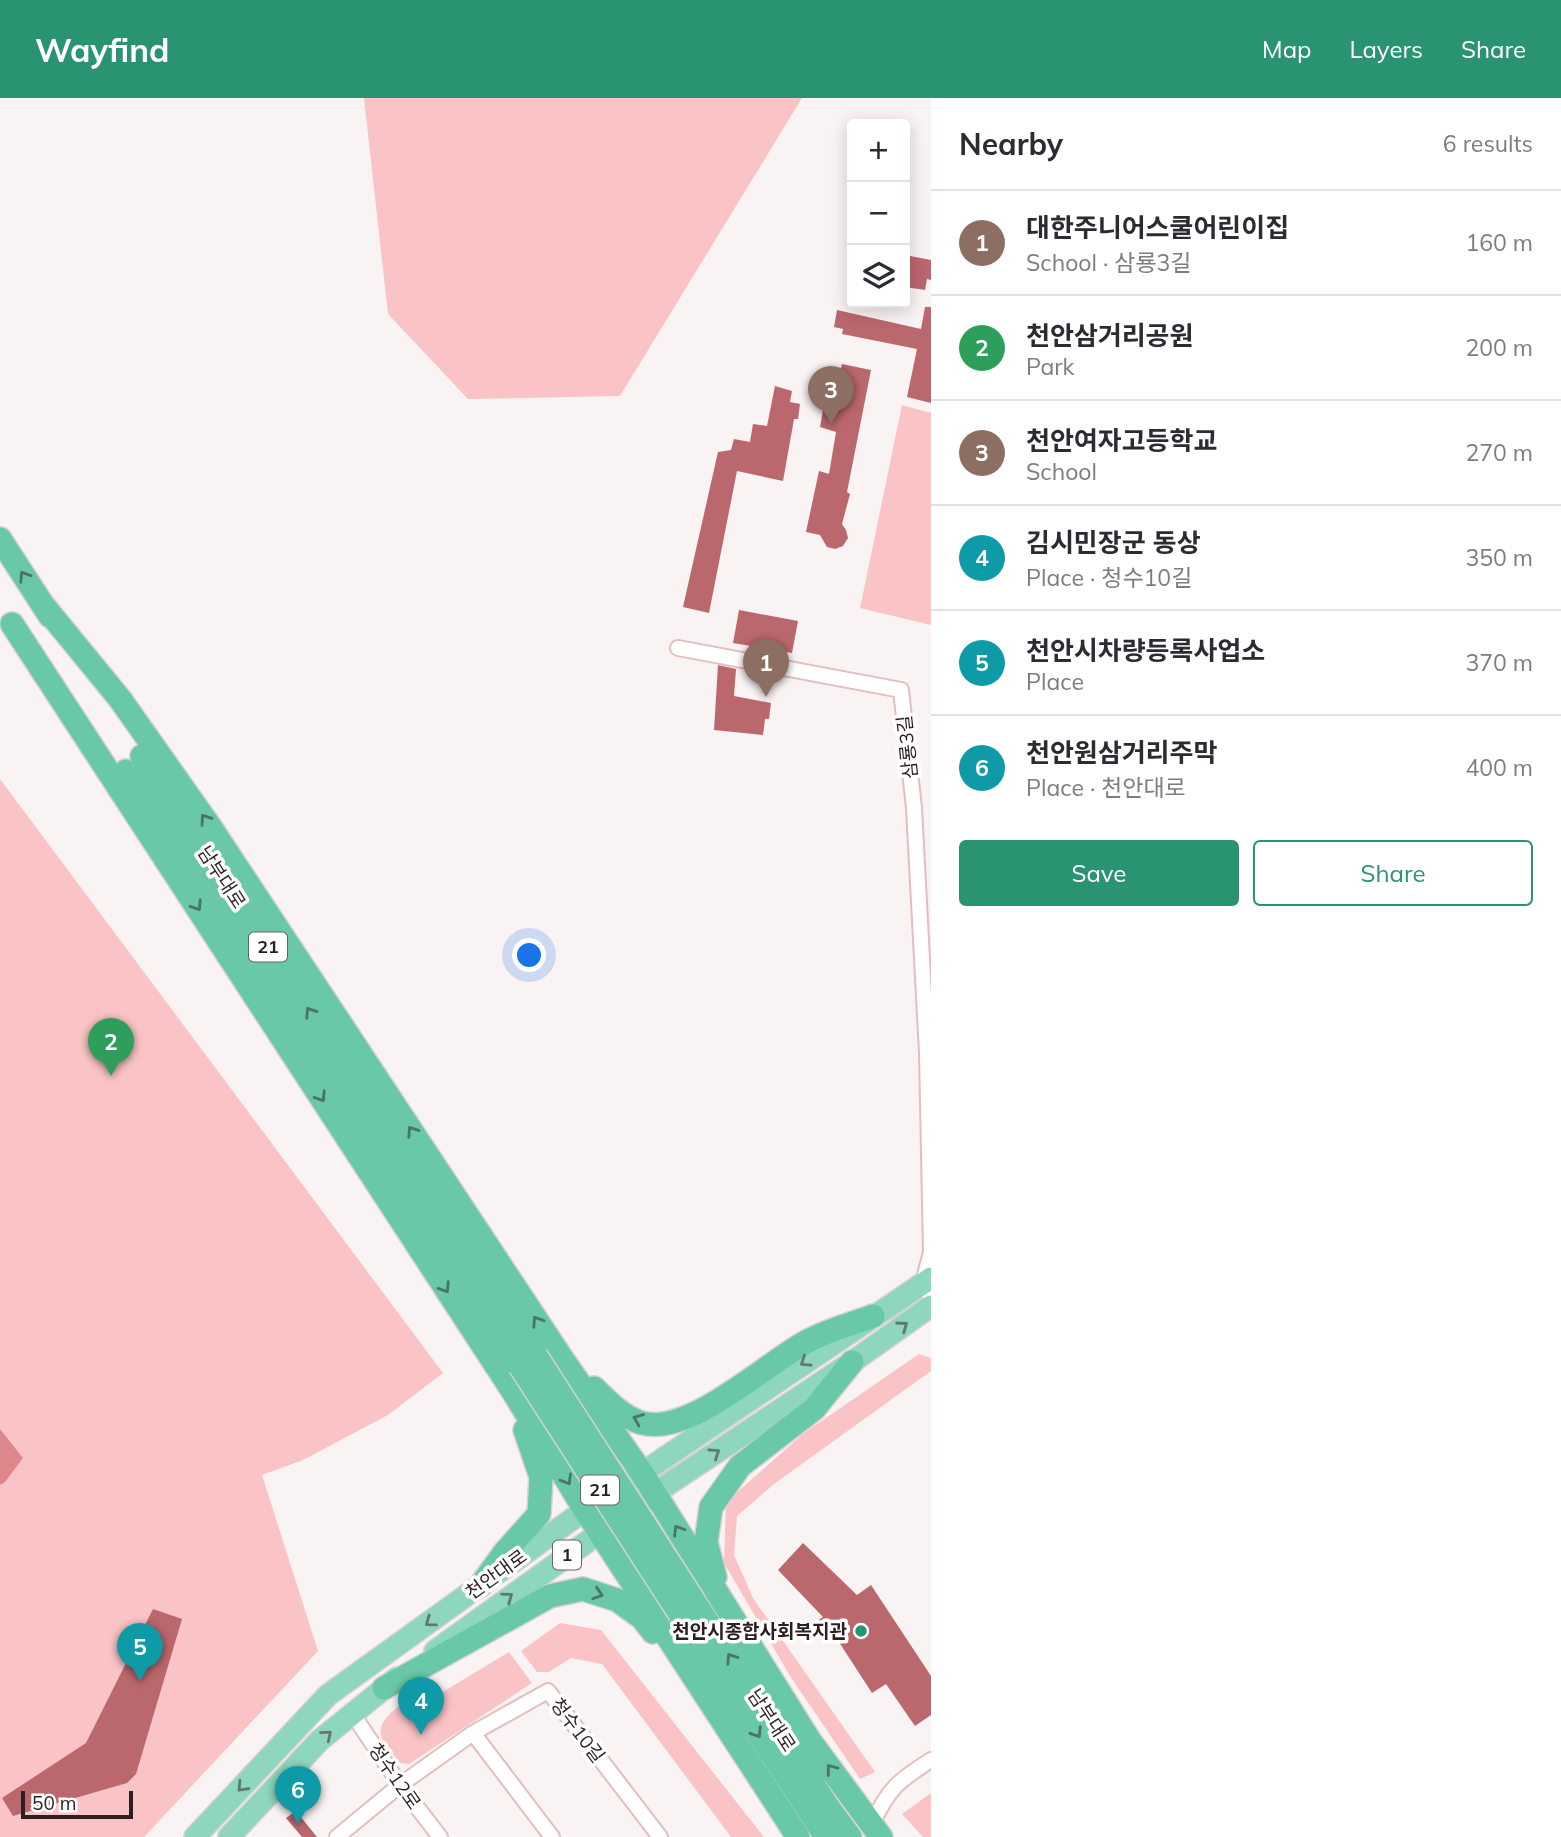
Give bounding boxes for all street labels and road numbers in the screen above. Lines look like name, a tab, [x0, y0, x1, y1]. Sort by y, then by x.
street label: 삼룡3길	[892, 714, 922, 780]
street label: 남부대로	[193, 841, 251, 913]
road number: 21	[249, 932, 287, 962]
road number: 21	[581, 1476, 619, 1504]
road number: 1	[553, 1540, 581, 1570]
street label: 천안대로	[461, 1544, 531, 1604]
street label: 남부대로	[743, 1684, 801, 1756]
street label: 청수10길	[546, 1693, 610, 1767]
street label: 청수12로	[364, 1738, 426, 1814]

